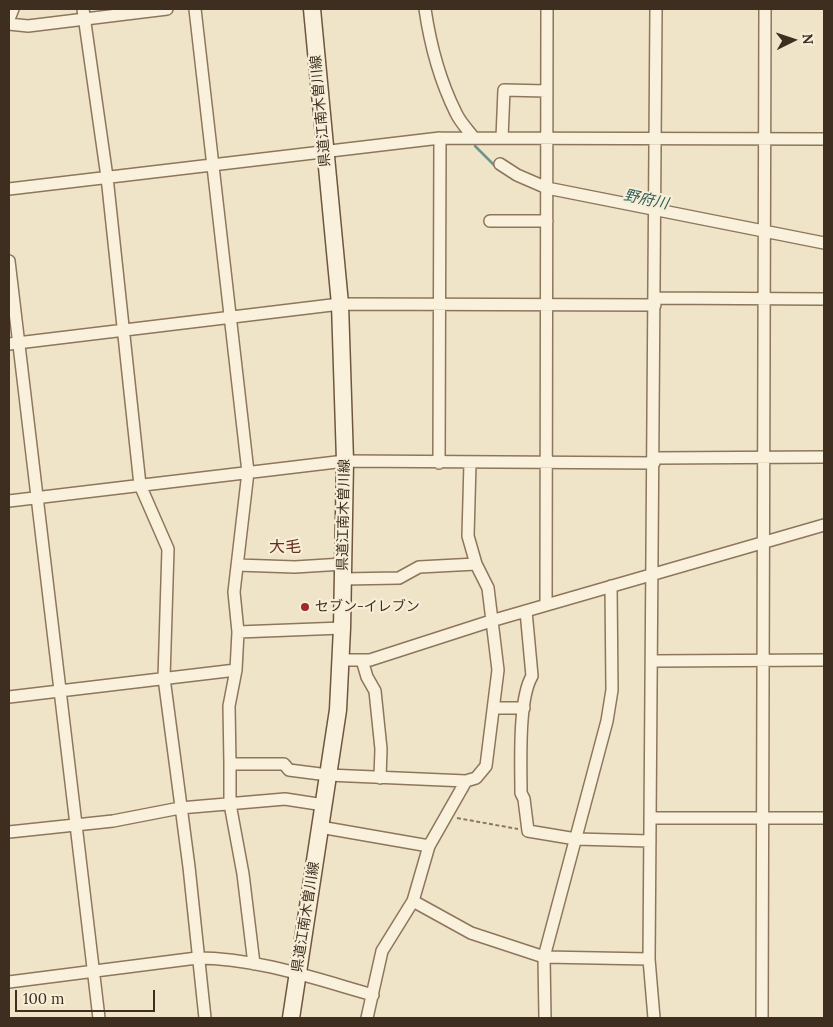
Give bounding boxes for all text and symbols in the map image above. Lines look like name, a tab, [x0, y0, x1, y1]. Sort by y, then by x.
north arrow	[768, 15, 818, 65]
text: N	[799, 33, 817, 45]
street label: 県道江南木曽川線	[308, 54, 334, 168]
water label: 野府川	[622, 187, 670, 213]
street label: 県道江南木曽川線	[335, 459, 353, 571]
district label: 大毛	[269, 537, 301, 557]
place label: セブン-イレブン	[315, 599, 420, 615]
marker: セブン-イレブン	[299, 601, 311, 613]
street label: 県道江南木曽川線	[289, 860, 323, 974]
scale bar	[18, 980, 158, 1012]
text: 100 m	[23, 989, 64, 1008]

